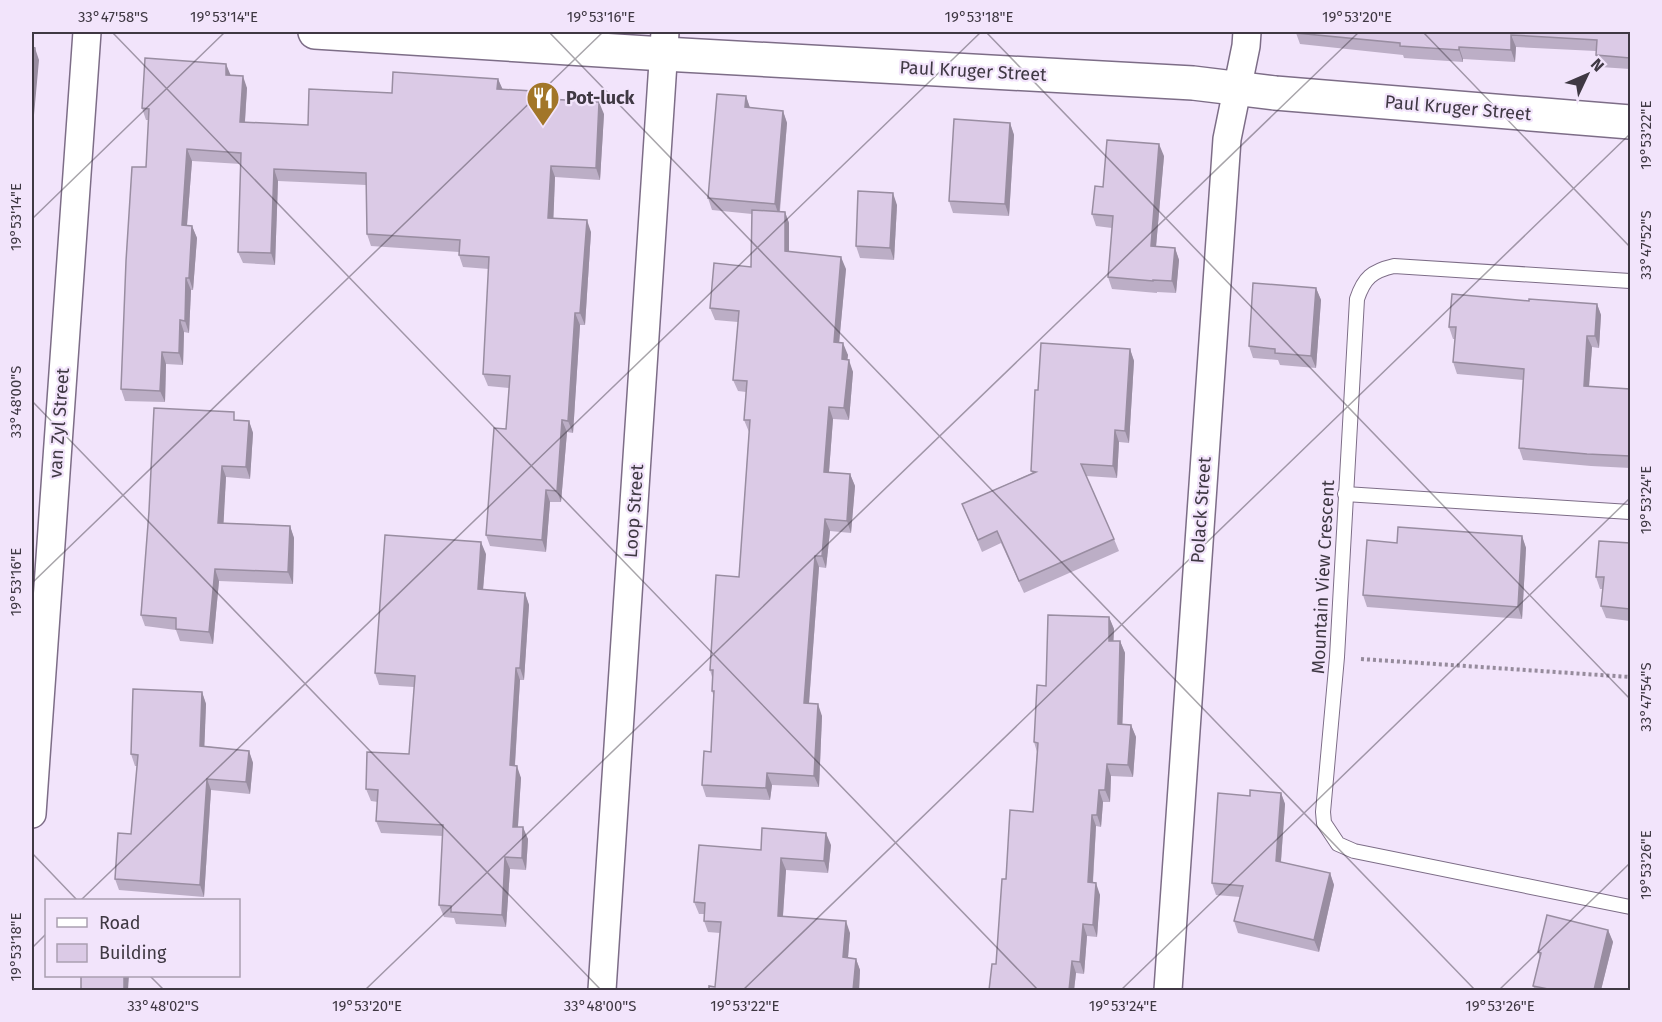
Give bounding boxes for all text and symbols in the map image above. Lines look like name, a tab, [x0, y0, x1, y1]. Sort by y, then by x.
text: 33°47'58"S	[78, 8, 148, 26]
text: 19°53'14"E	[190, 8, 258, 26]
text: 19°53'16"E	[567, 8, 635, 26]
text: 19°53'18"E	[945, 8, 1013, 26]
text: 19°53'20"E	[1322, 8, 1392, 26]
north arrow	[1557, 45, 1617, 105]
text: N	[1587, 55, 1608, 75]
street label: Paul Kruger Street	[899, 56, 1048, 86]
restaurant icon: Pot-luck	[525, 80, 561, 127]
place label: Pot-luck	[566, 87, 636, 109]
street label: Paul Kruger Street	[1384, 91, 1533, 125]
text: 19°53'22"E	[1637, 100, 1655, 170]
text: 19°53'14"E	[7, 183, 25, 251]
text: 33°47'52"S	[1637, 210, 1655, 280]
text: 33°48'00"S	[7, 366, 25, 438]
street label: van Zyl Street	[44, 367, 74, 479]
street label: Polack Street	[1186, 455, 1216, 564]
street label: Loop Street	[620, 463, 648, 559]
text: 19°53'24"E	[1637, 466, 1655, 534]
street label: Mountain View Crescent	[1307, 479, 1339, 675]
text: 19°53'16"E	[7, 548, 25, 616]
text: 33°47'54"S	[1637, 662, 1655, 732]
text: 19°53'26"E	[1637, 830, 1655, 900]
legend	[45, 899, 240, 977]
text: Road	[99, 912, 141, 934]
text: 19°53'18"E	[7, 913, 25, 981]
text: Building	[99, 942, 167, 964]
text: 33°48'02"S	[127, 997, 199, 1015]
text: 19°53'20"E	[332, 997, 402, 1015]
text: 33°48'00"S	[564, 997, 636, 1015]
text: 19°53'22"E	[710, 997, 780, 1015]
text: 19°53'24"E	[1089, 997, 1157, 1015]
text: 19°53'26"E	[1465, 997, 1535, 1015]

